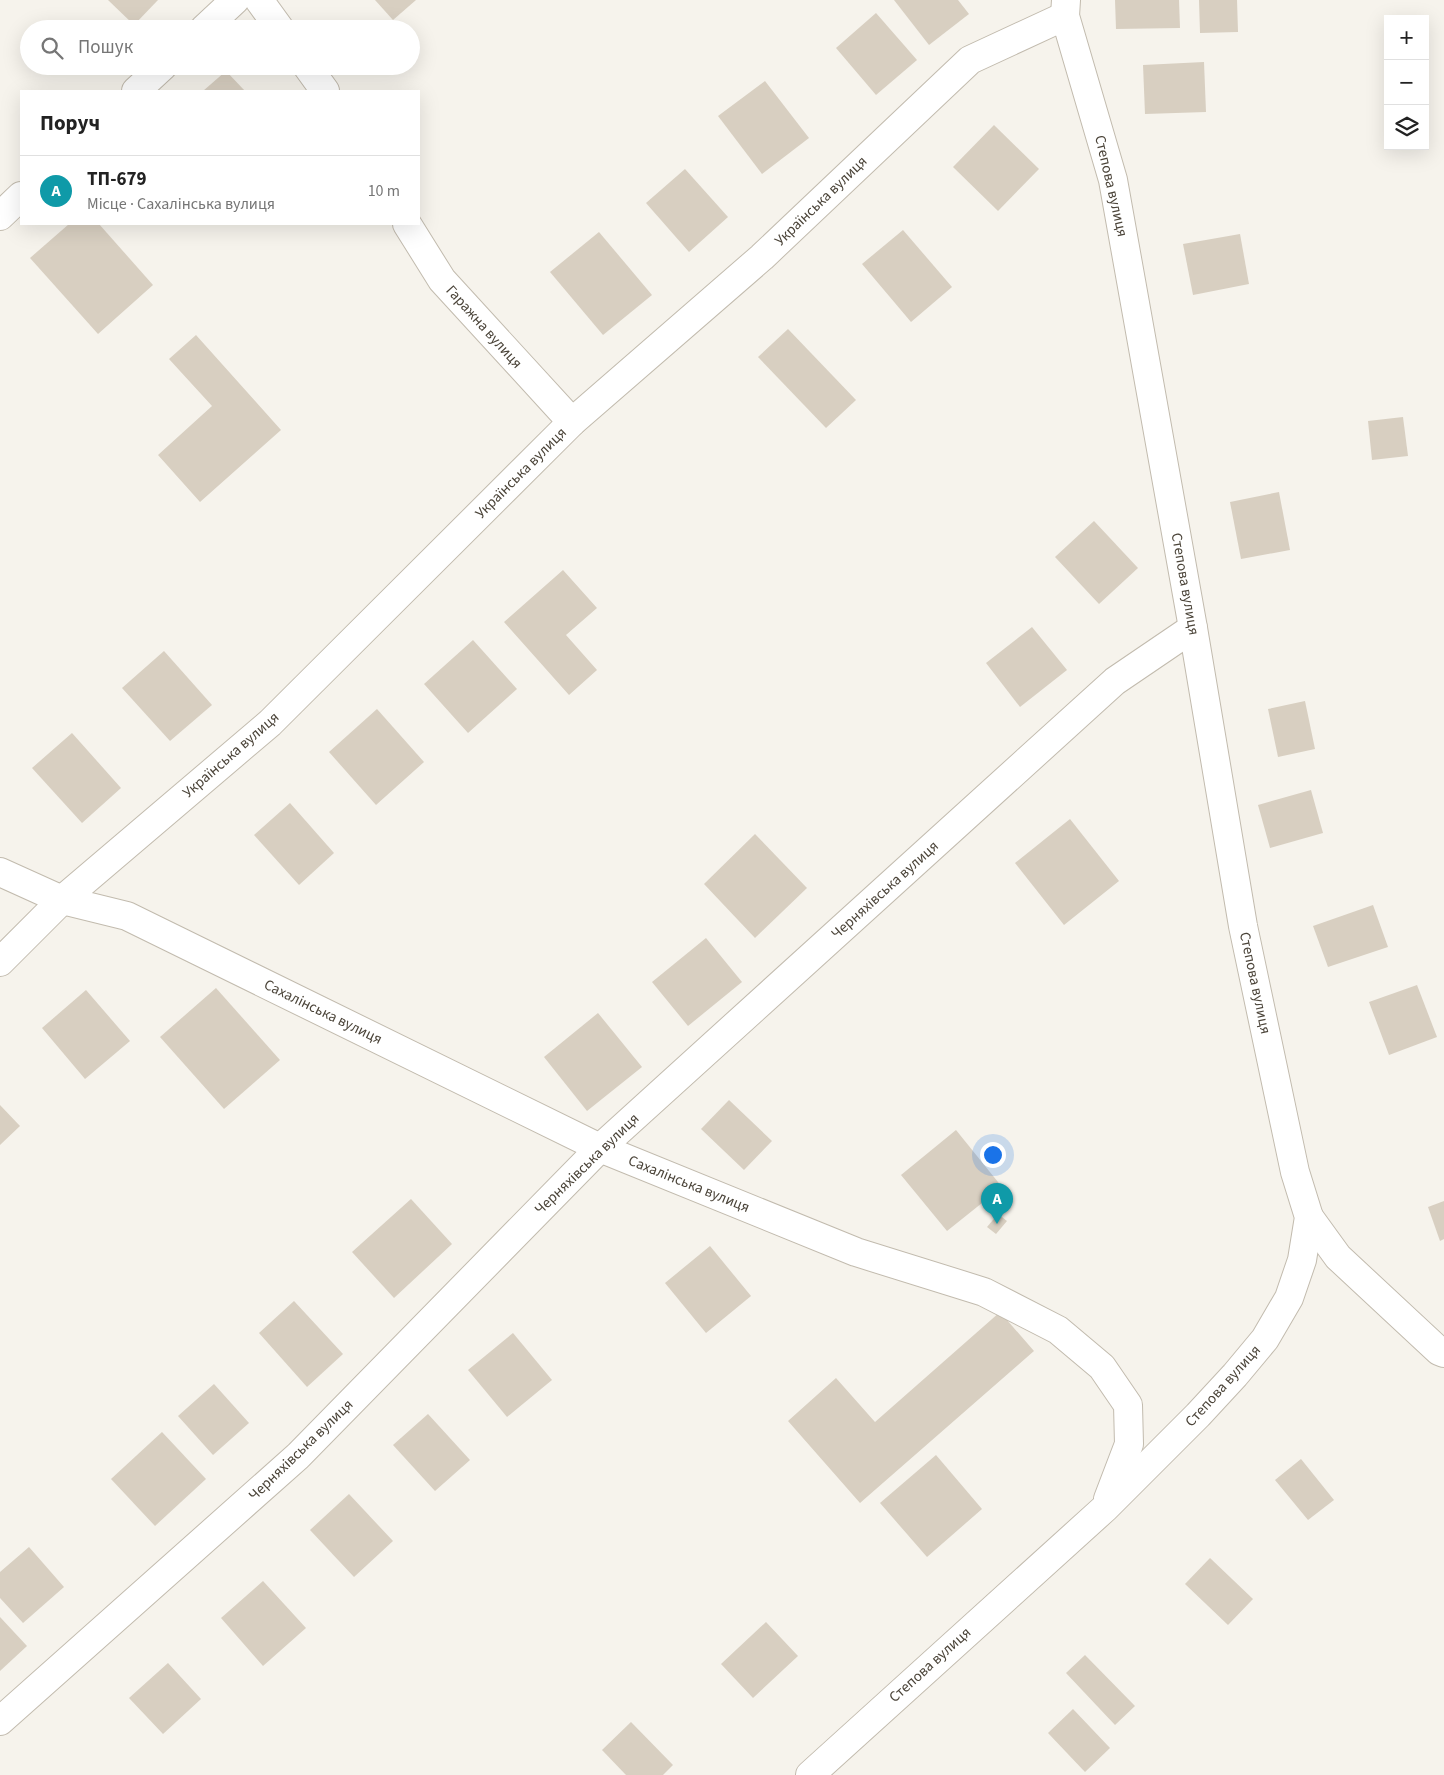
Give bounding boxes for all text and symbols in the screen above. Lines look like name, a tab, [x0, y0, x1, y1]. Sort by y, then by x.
map controls	[1384, 15, 1429, 150]
button: +	[1384, 15, 1429, 60]
search box	[20, 20, 420, 75]
icon: search	[38, 34, 66, 62]
text: Пошук	[78, 34, 133, 61]
button: −	[1384, 60, 1429, 105]
button: layers	[1384, 105, 1429, 150]
text: Поруч	[40, 108, 100, 138]
street label: Степова вулиця	[1089, 133, 1133, 239]
street label: Українська вулиця	[770, 151, 872, 251]
text: ТП-679	[87, 166, 147, 193]
text: A	[51, 180, 61, 202]
text: 10 m	[368, 180, 400, 202]
text: Місце · Сахалінська вулиця	[87, 193, 275, 215]
street label: Гаражна вулиця	[441, 281, 527, 373]
street label: Українська вулиця	[471, 423, 571, 523]
street label: Степова вулиця	[1166, 531, 1204, 637]
street label: Українська вулиця	[178, 707, 284, 803]
street label: Черняхівська вулиця	[827, 836, 943, 944]
street label: Степова вулиця	[1234, 930, 1276, 1036]
street label: Сахалінська вулиця	[260, 974, 386, 1050]
street label: Черняхівська вулиця	[530, 1109, 644, 1219]
your location	[980, 1142, 1006, 1168]
street label: Сахалінська вулиця	[625, 1150, 753, 1218]
pin: A	[981, 1183, 1013, 1224]
street label: Степова вулиця	[1180, 1340, 1266, 1432]
street label: Черняхівська вулиця	[244, 1395, 358, 1505]
street label: Степова вулиця	[884, 1622, 976, 1708]

